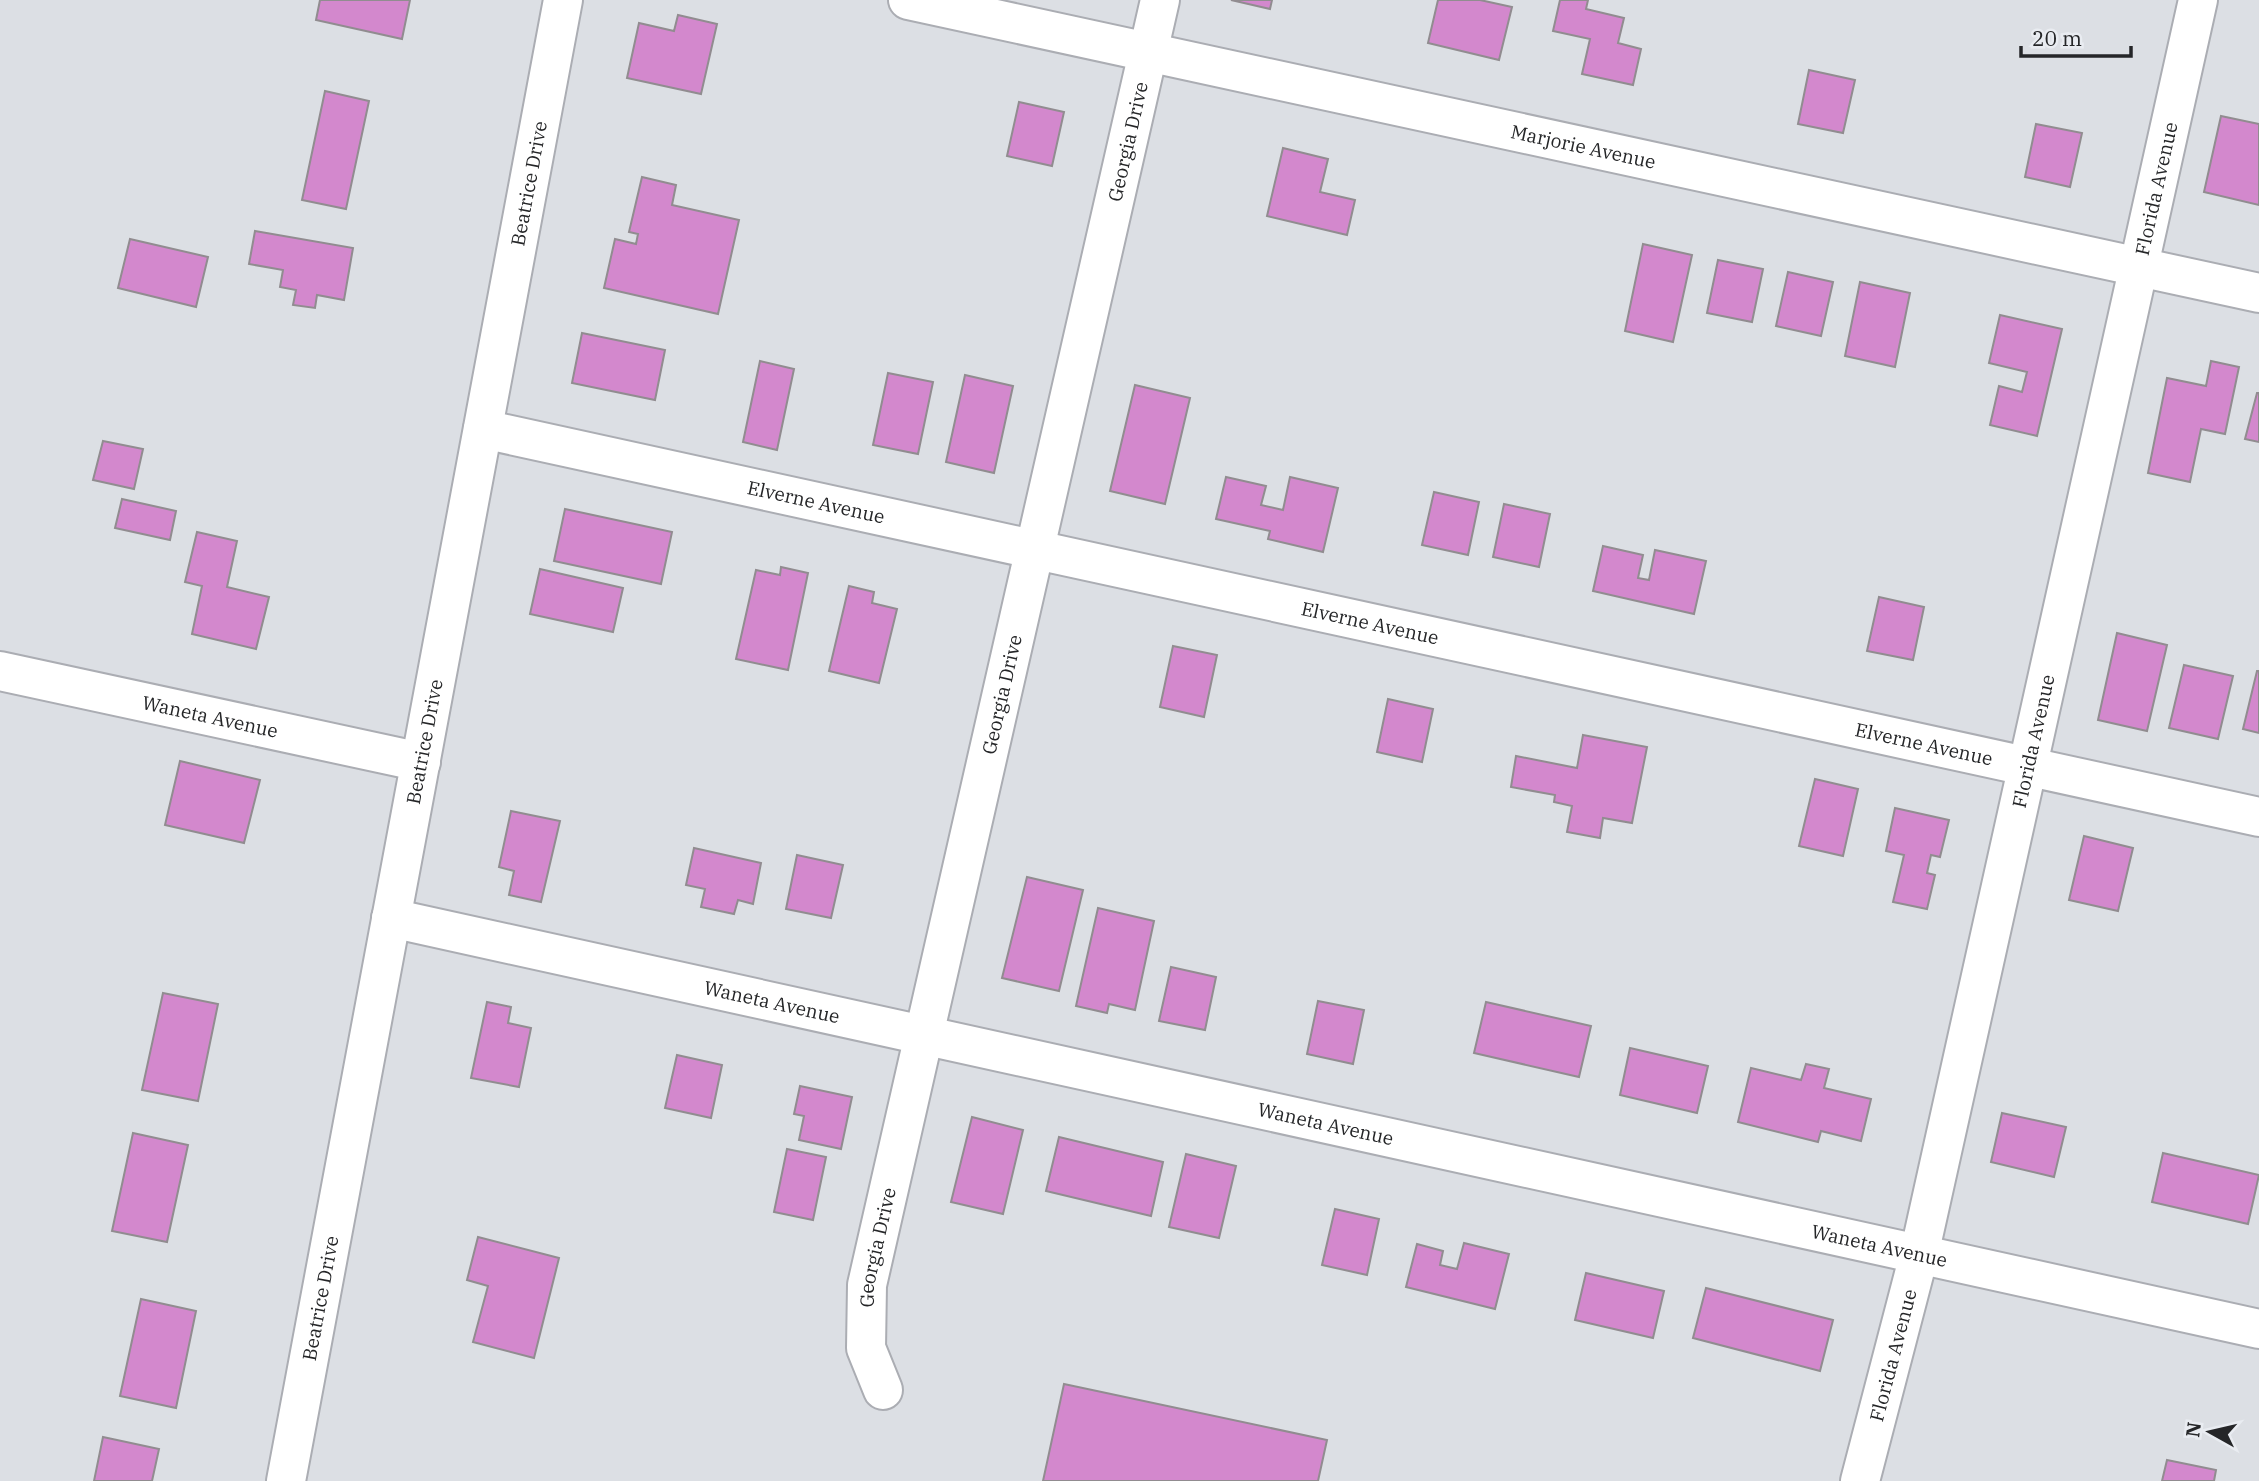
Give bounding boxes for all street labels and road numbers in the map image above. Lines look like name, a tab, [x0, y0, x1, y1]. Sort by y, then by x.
street label: Georgia Drive	[1102, 79, 1153, 204]
street label: Beatrice Drive	[505, 119, 552, 248]
street label: Marjorie Avenue	[1509, 119, 1658, 174]
street label: Florida Avenue	[2130, 120, 2183, 258]
street label: Elverne Avenue	[745, 475, 887, 528]
street label: Elverne Avenue	[1299, 596, 1441, 649]
street label: Georgia Drive	[976, 632, 1027, 757]
street label: Florida Avenue	[2007, 672, 2060, 810]
street label: Beatrice Drive	[401, 677, 448, 806]
street label: Waneta Avenue	[140, 690, 280, 743]
street label: Elverne Avenue	[1853, 717, 1995, 770]
street label: Waneta Avenue	[702, 975, 842, 1028]
street label: Waneta Avenue	[1256, 1097, 1396, 1150]
street label: Georgia Drive	[855, 1185, 901, 1308]
street label: Waneta Avenue	[1809, 1219, 1950, 1272]
street label: Beatrice Drive	[297, 1234, 344, 1363]
street label: Florida Avenue	[1864, 1286, 1922, 1424]

